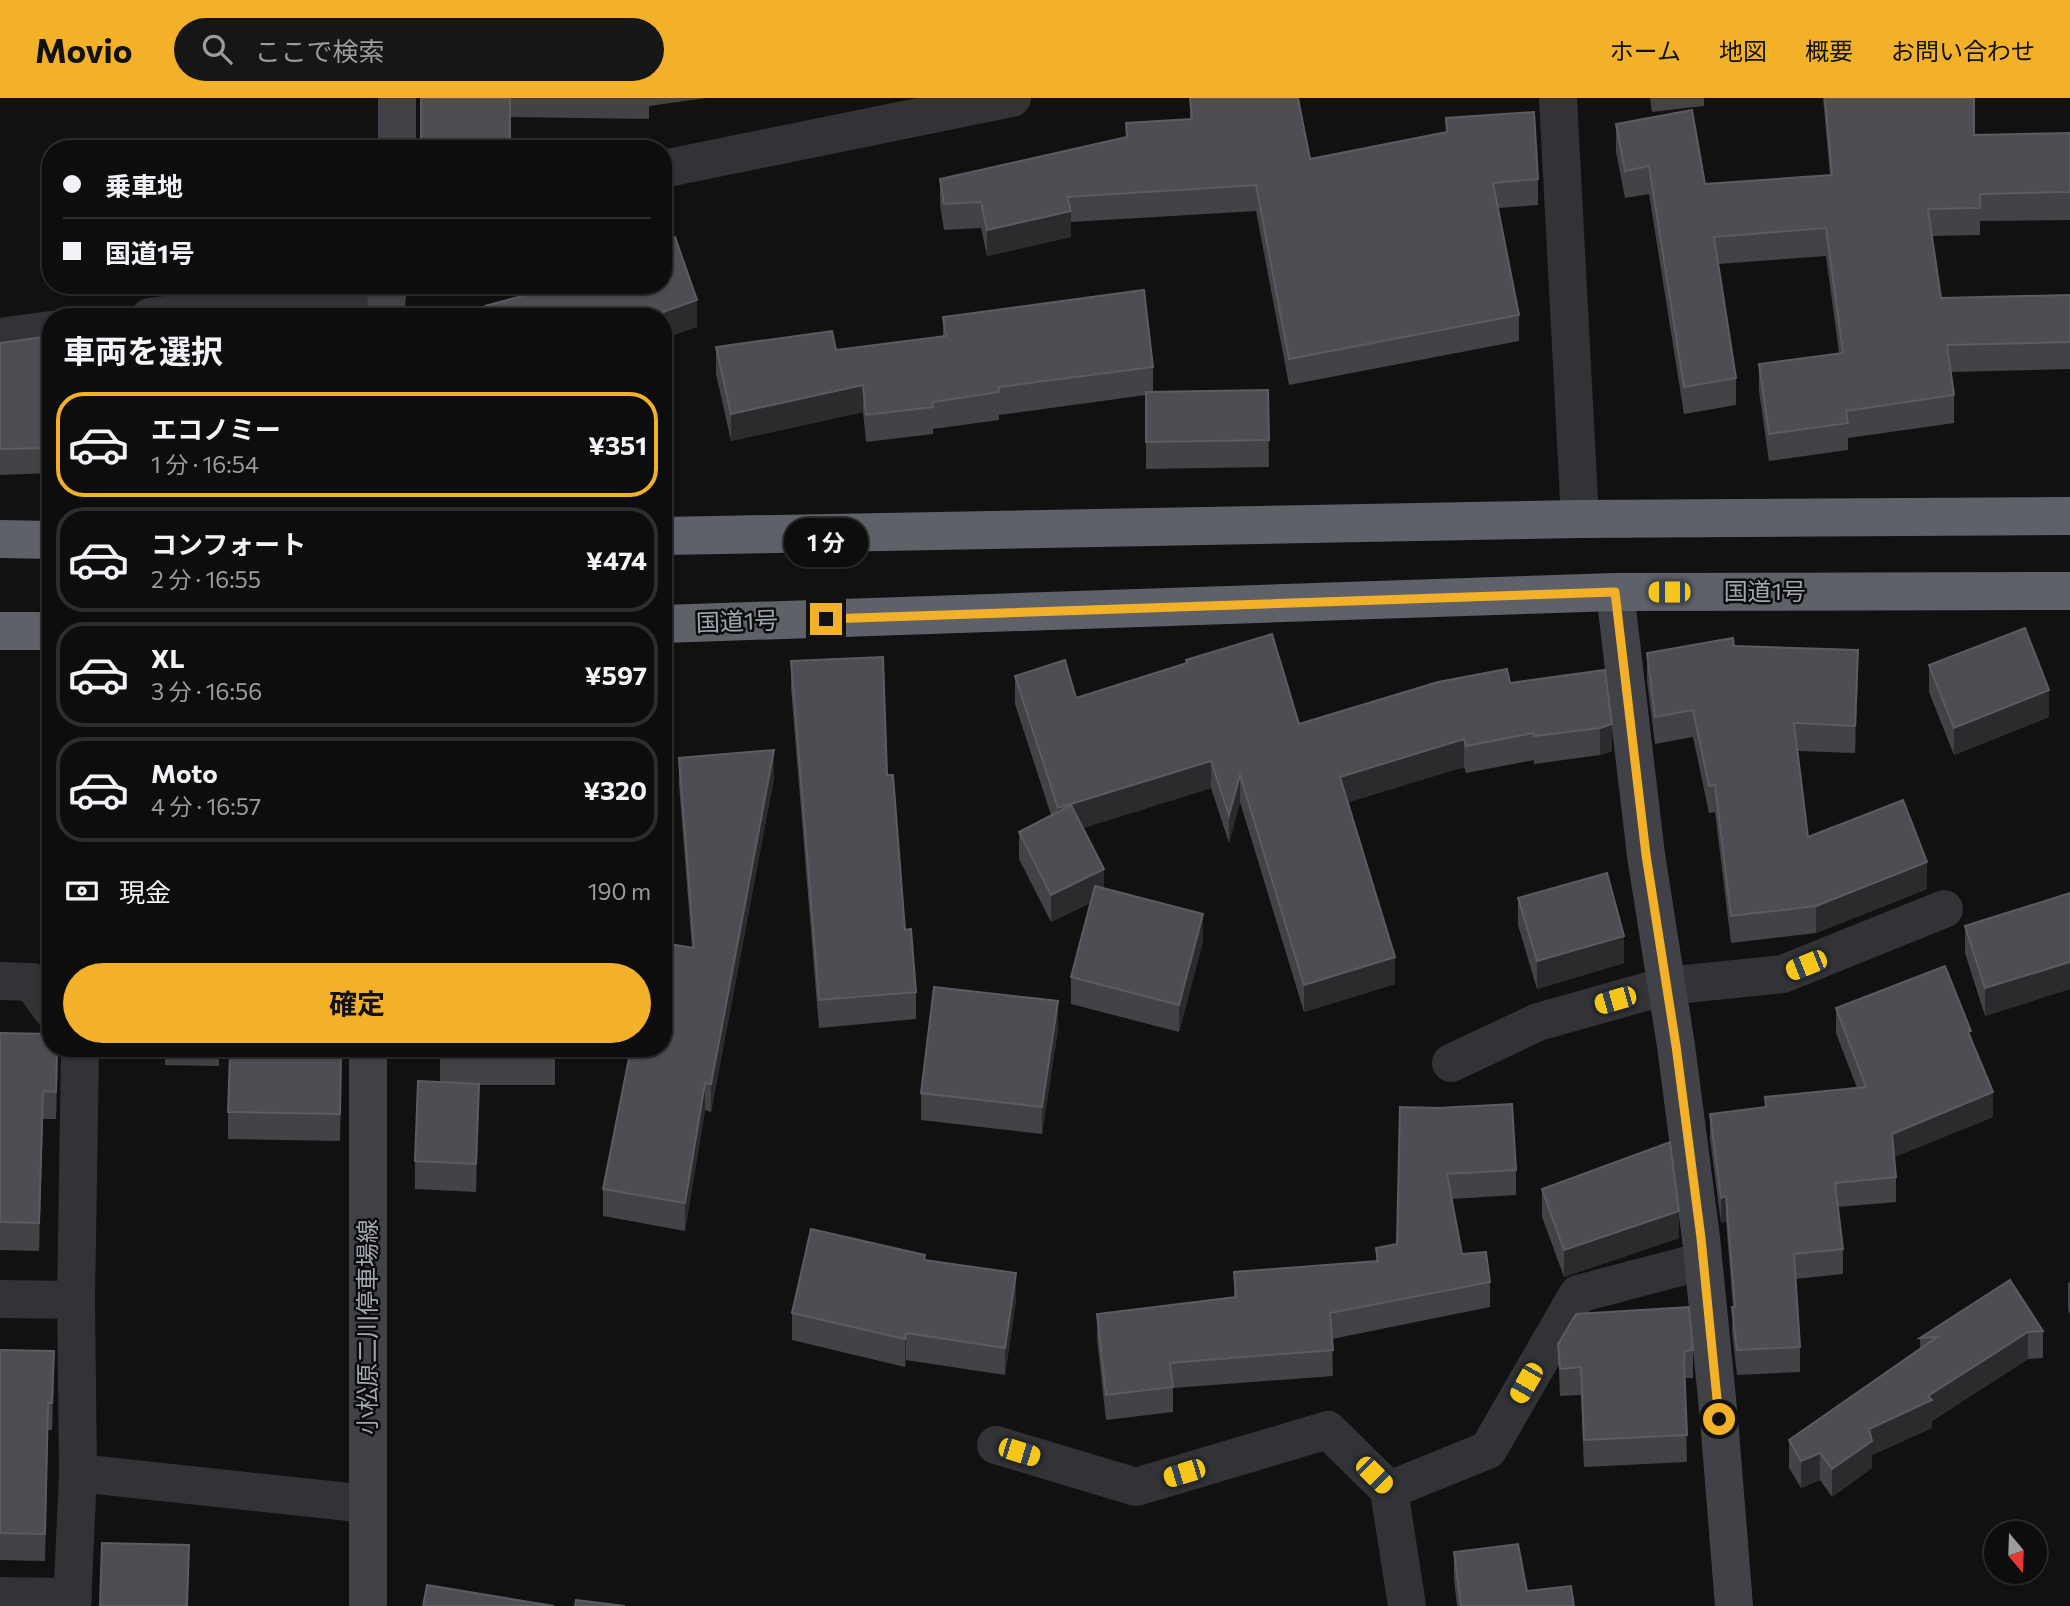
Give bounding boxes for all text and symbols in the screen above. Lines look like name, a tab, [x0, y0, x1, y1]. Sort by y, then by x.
search box	[174, 18, 664, 81]
text: Movio	[35, 29, 132, 70]
icon: search	[198, 30, 236, 68]
text: ここで検索	[254, 35, 384, 66]
text: ホーム	[1610, 36, 1681, 65]
text: 地図	[1719, 36, 1767, 65]
text: 概要	[1805, 36, 1853, 65]
text: お問い合わせ	[1891, 36, 2035, 65]
text: 乗車地	[105, 170, 183, 201]
text: 国道1号	[105, 237, 195, 268]
text: 車両を選択	[63, 330, 223, 370]
icon: car	[67, 413, 130, 476]
text: エコノミー	[151, 413, 281, 444]
text: ¥351	[588, 429, 647, 460]
text: 1 分 · 16:54	[151, 450, 259, 478]
callout: 1 分	[784, 518, 868, 566]
icon: car	[67, 528, 130, 591]
text: コンフォート	[151, 528, 306, 559]
text: 1 分	[807, 528, 845, 556]
text: ¥474	[586, 544, 647, 575]
text: 2 分 · 16:55	[151, 565, 261, 593]
street label: 国道1号	[1724, 576, 1806, 605]
car	[1649, 582, 1691, 603]
route end	[810, 603, 842, 635]
street label: 国道1号	[695, 605, 779, 636]
text: XL	[151, 642, 185, 673]
icon: car	[67, 643, 130, 706]
text: ¥597	[585, 659, 647, 690]
text: 3 分 · 16:56	[151, 677, 262, 705]
text: Moto	[151, 757, 218, 788]
icon: car	[67, 758, 130, 821]
text: ¥320	[583, 774, 647, 805]
text: 4 分 · 16:57	[151, 792, 261, 820]
icon: cash	[63, 872, 101, 910]
text: 現金	[119, 876, 171, 907]
text: 190 m	[588, 877, 651, 905]
car	[1783, 947, 1830, 983]
button: 確定	[63, 963, 651, 1043]
car	[1592, 984, 1639, 1016]
street label: 小松原二川停車場線	[352, 1219, 381, 1435]
car	[1507, 1360, 1546, 1406]
route start	[1703, 1403, 1735, 1435]
car	[996, 1436, 1043, 1468]
car	[1352, 1453, 1397, 1497]
car	[1161, 1457, 1208, 1489]
north arrow	[1984, 1521, 2048, 1584]
map controls	[1984, 1521, 2047, 1584]

